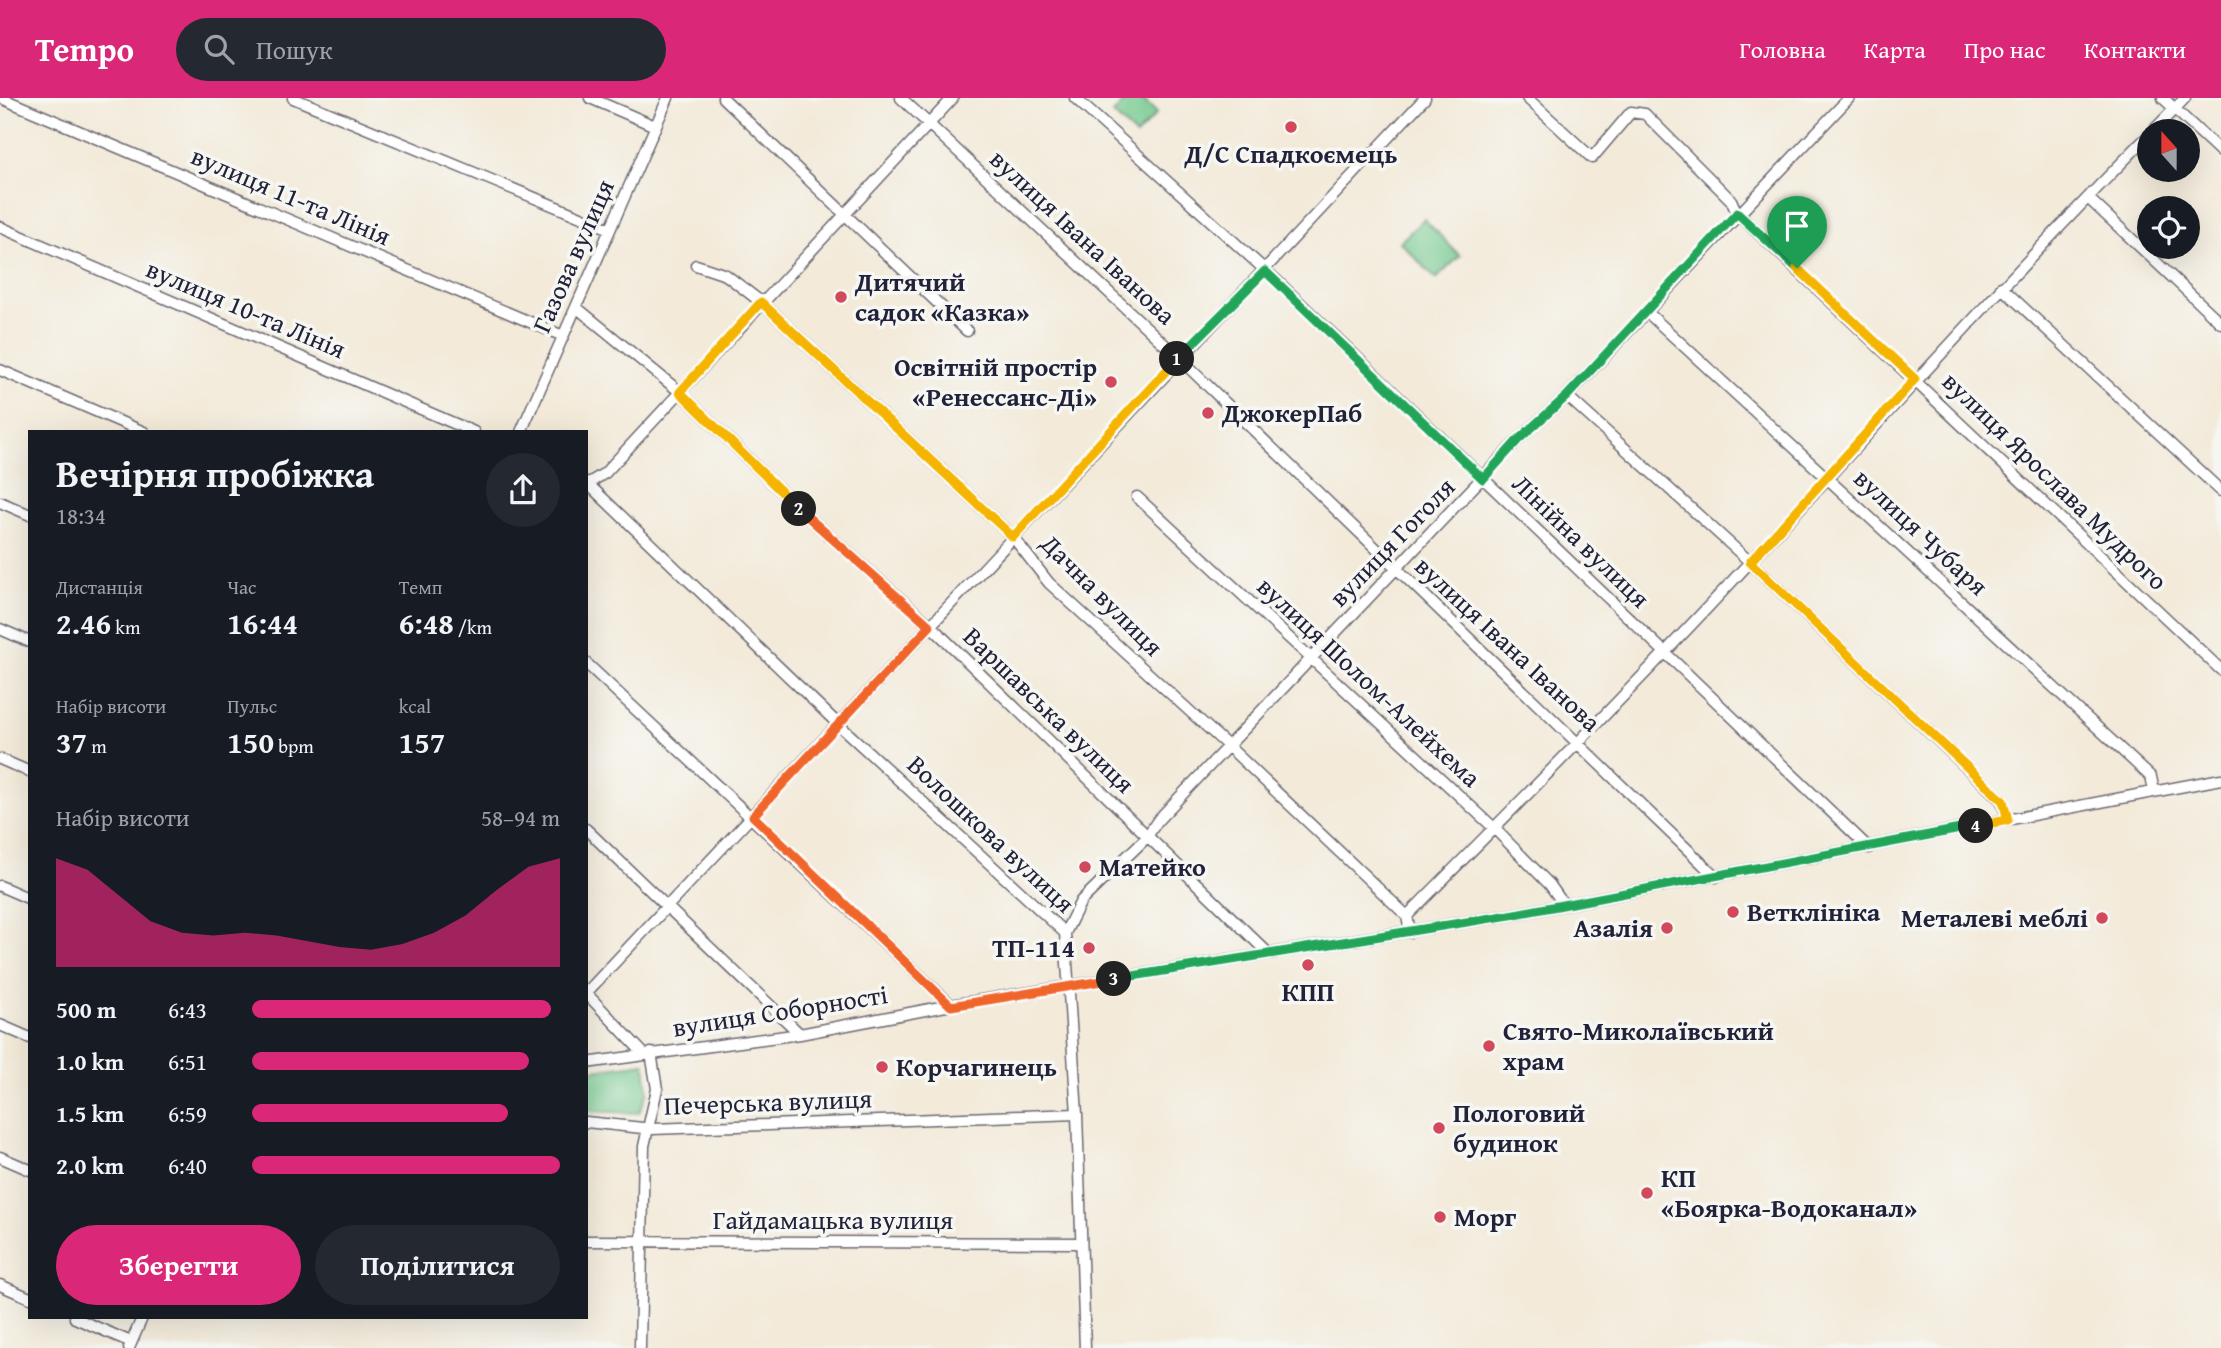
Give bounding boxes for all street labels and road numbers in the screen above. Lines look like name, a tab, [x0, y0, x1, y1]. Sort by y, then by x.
street label: вулиця 11-та Лінія	[185, 136, 397, 255]
street label: вулиця Івана Іванова	[982, 140, 1186, 334]
street label: Газова вулиця	[521, 173, 624, 339]
street label: вулиця 10-та Лінія	[140, 249, 352, 368]
street label: вулиця Ярослава Мудрого	[1934, 362, 2177, 599]
street label: вулиця Чубаря	[1845, 459, 1997, 604]
street label: Лінійна вулиця	[1504, 465, 1659, 617]
street label: вулиця Гоголя	[1320, 468, 1464, 615]
street label: Дачна вулиця	[1031, 524, 1173, 665]
street label: вулиця Івана Іванова	[1407, 547, 1611, 741]
street label: вулиця Шолом-Алейхема	[1249, 567, 1490, 796]
street label: Варшавська вулиця	[955, 617, 1144, 802]
street label: Волошкова вулиця	[899, 746, 1084, 922]
street label: вулиця Соборності	[670, 974, 890, 1047]
street label: Печерська вулиця	[663, 1078, 873, 1125]
street label: Гайдамацька вулиця	[713, 1200, 953, 1239]

